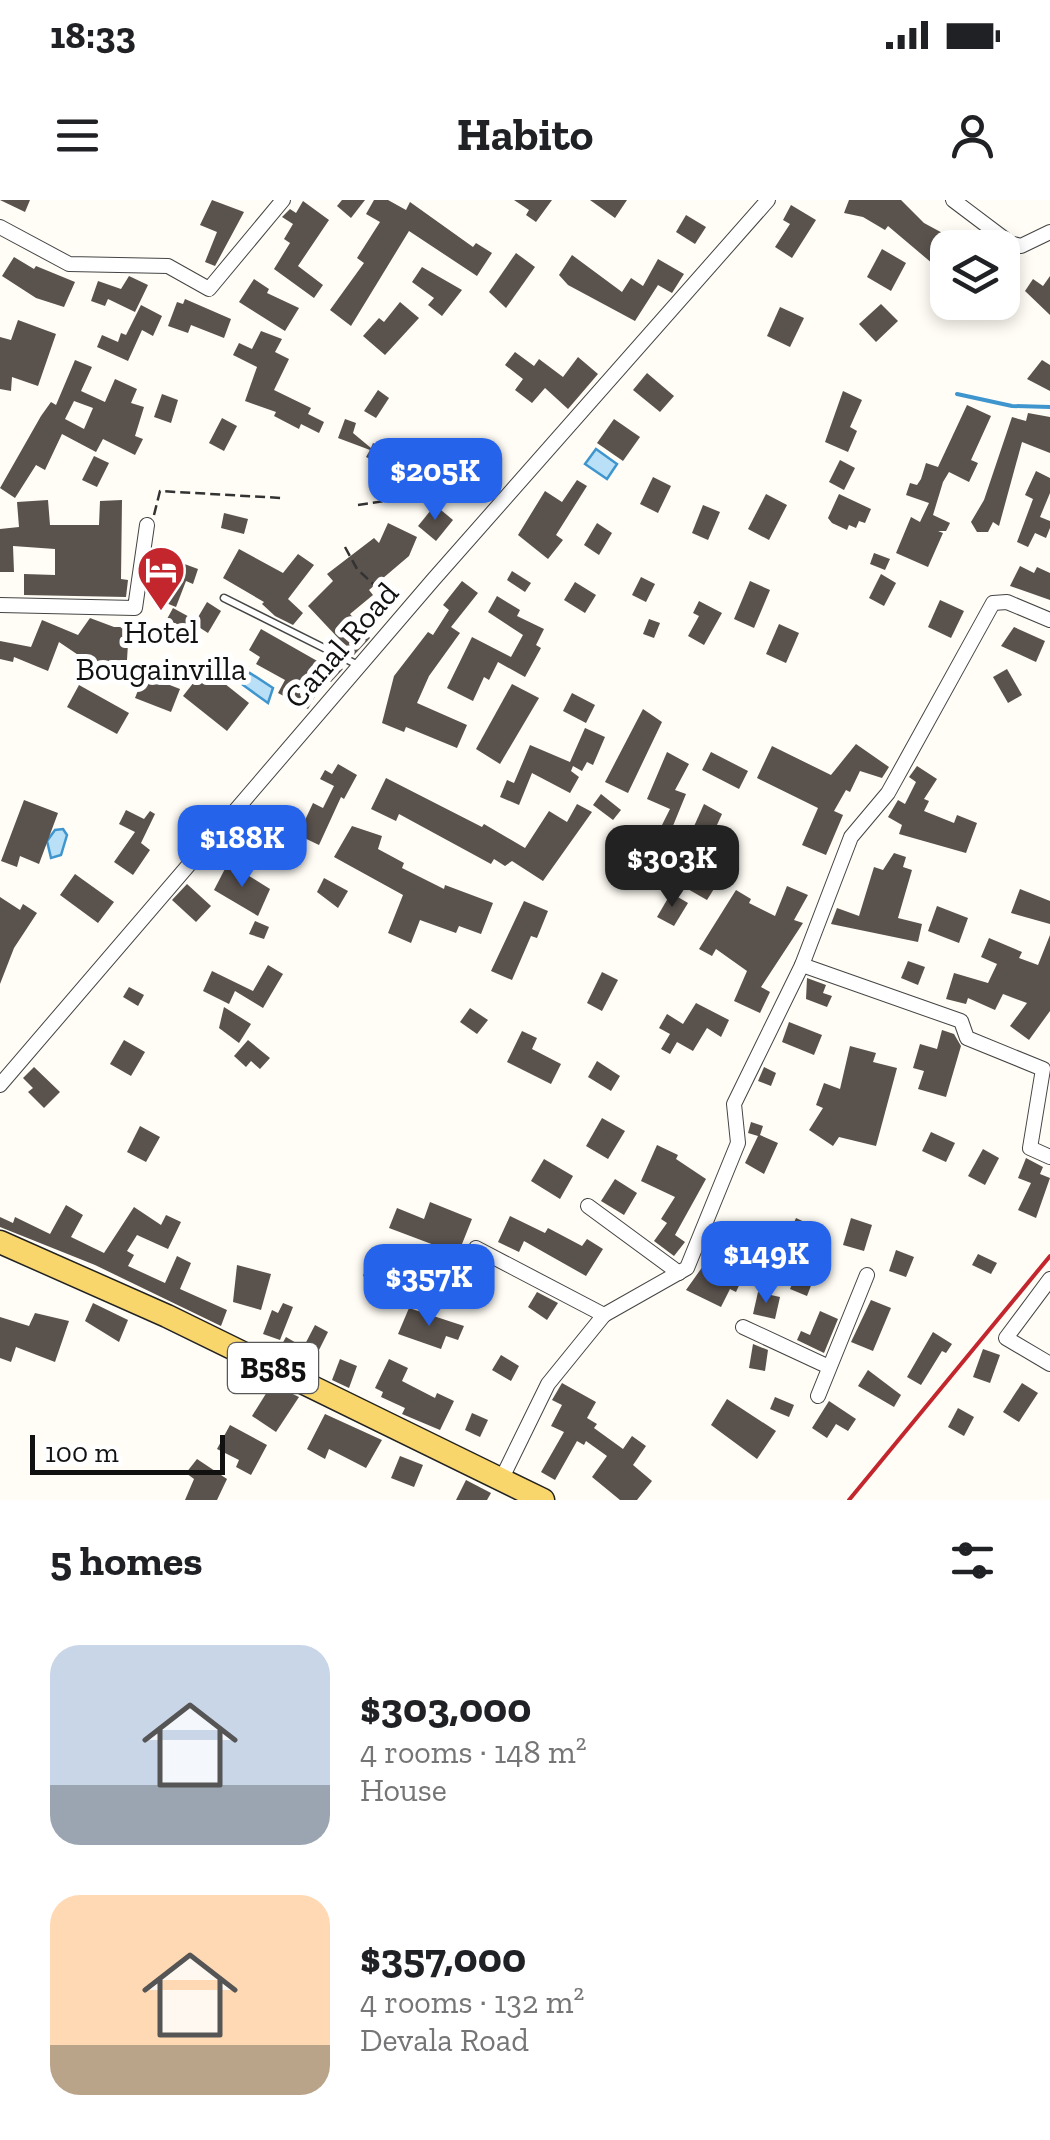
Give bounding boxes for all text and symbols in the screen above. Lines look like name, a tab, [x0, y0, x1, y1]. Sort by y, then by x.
text: 18:33	[50, 12, 136, 58]
icon: menu	[50, 108, 105, 163]
text: Habito	[457, 108, 593, 162]
icon: person	[945, 108, 1000, 163]
map controls	[930, 230, 1020, 320]
button: layers	[930, 230, 1020, 320]
pin: $205K	[365, 438, 505, 523]
text: $205K	[390, 451, 480, 489]
hotel icon: Hotel Bougainvilla	[135, 544, 187, 612]
street label: Canal Road	[276, 574, 406, 716]
place label: Hotel Bougainvilla	[76, 613, 246, 688]
pin: $188K	[172, 805, 312, 890]
text: $188K	[200, 818, 284, 856]
pin: $303K	[602, 825, 742, 910]
text: $303K	[627, 838, 717, 876]
pin: $149K	[696, 1221, 836, 1306]
text: $149K	[723, 1234, 809, 1272]
pin: $357K	[359, 1244, 499, 1329]
text: $357K	[386, 1257, 472, 1295]
road number: B585	[228, 1343, 318, 1393]
scale bar	[30, 1430, 225, 1474]
text: 100 m	[45, 1436, 119, 1469]
icon: filters	[945, 1533, 1000, 1588]
text: 5 homes	[50, 1535, 203, 1586]
text: $303,000	[360, 1682, 532, 1733]
icon: home	[130, 1685, 250, 1805]
text: 4 rooms · 148 m²	[360, 1733, 587, 1771]
text: House	[360, 1771, 447, 1809]
text: $357,000	[360, 1932, 526, 1983]
icon: home	[130, 1935, 250, 2055]
text: 4 rooms · 132 m²	[360, 1983, 584, 2021]
text: Devala Road	[360, 2021, 529, 2059]

